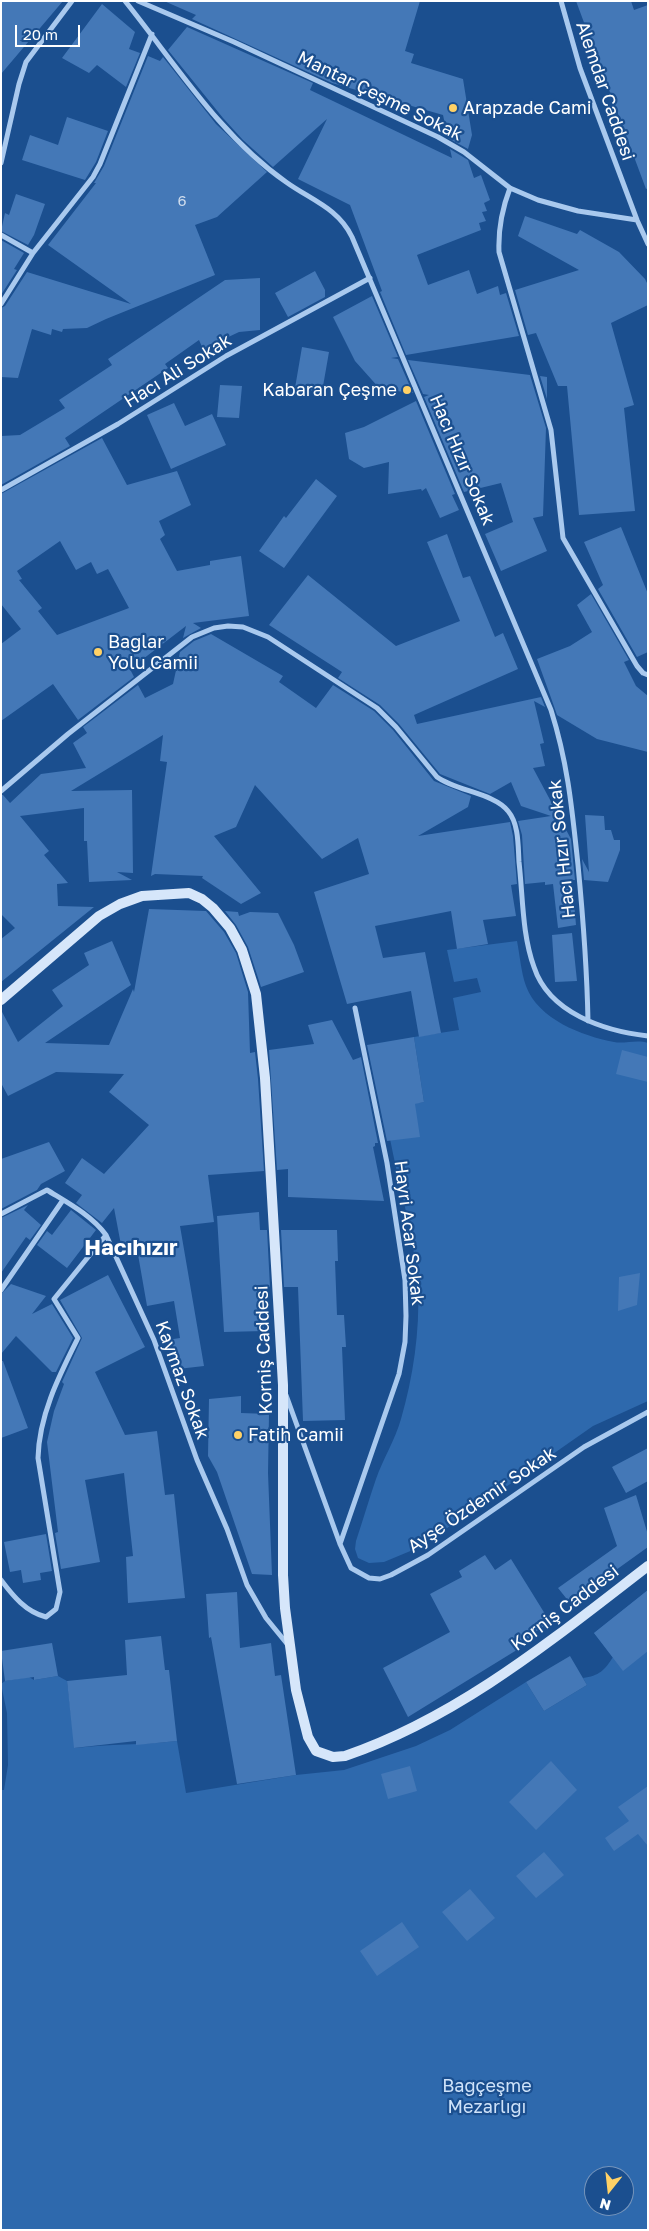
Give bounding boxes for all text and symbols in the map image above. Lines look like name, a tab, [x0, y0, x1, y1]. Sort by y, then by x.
scale bar	[18, 15, 82, 47]
street label: Alemdar Caddesi	[571, 19, 639, 163]
text: 20 m	[23, 25, 58, 43]
street label: Mantar Çeşme Sokak	[294, 47, 466, 145]
place label: Arapzade Cami	[463, 97, 592, 119]
marker: Arapzade Cami	[447, 102, 459, 114]
house number: 6	[177, 192, 187, 210]
street label: Hacı Ali Sokak	[120, 329, 236, 413]
place label: Kabaran Çeşme	[262, 379, 397, 401]
marker: Kabaran Çeşme	[401, 384, 413, 396]
street label: Hacı Hızır Sokak	[425, 392, 499, 528]
place label: Bağlar Yolu Camii	[108, 631, 198, 674]
marker: Bağlar Yolu Camii	[92, 646, 104, 658]
street label: Hacı Hızır Sokak	[544, 778, 580, 920]
street label: Hayri Acar Sokak	[389, 1159, 429, 1307]
district label: Hacıhızır	[84, 1235, 178, 1261]
street label: Korniş Caddesi	[251, 1285, 277, 1415]
street label: Kaymaz Sokak	[151, 1318, 213, 1442]
place label: Fatih Camii	[248, 1424, 344, 1446]
marker: Fatih Camii	[232, 1429, 244, 1441]
street label: Ayşe Özdemir Sokak	[404, 1442, 560, 1558]
street label: Korniş Caddesi	[507, 1561, 623, 1655]
park label: Bağçeşme Mezarlığı	[442, 2075, 532, 2118]
north arrow	[584, 2166, 634, 2216]
text: N	[598, 2195, 612, 2215]

